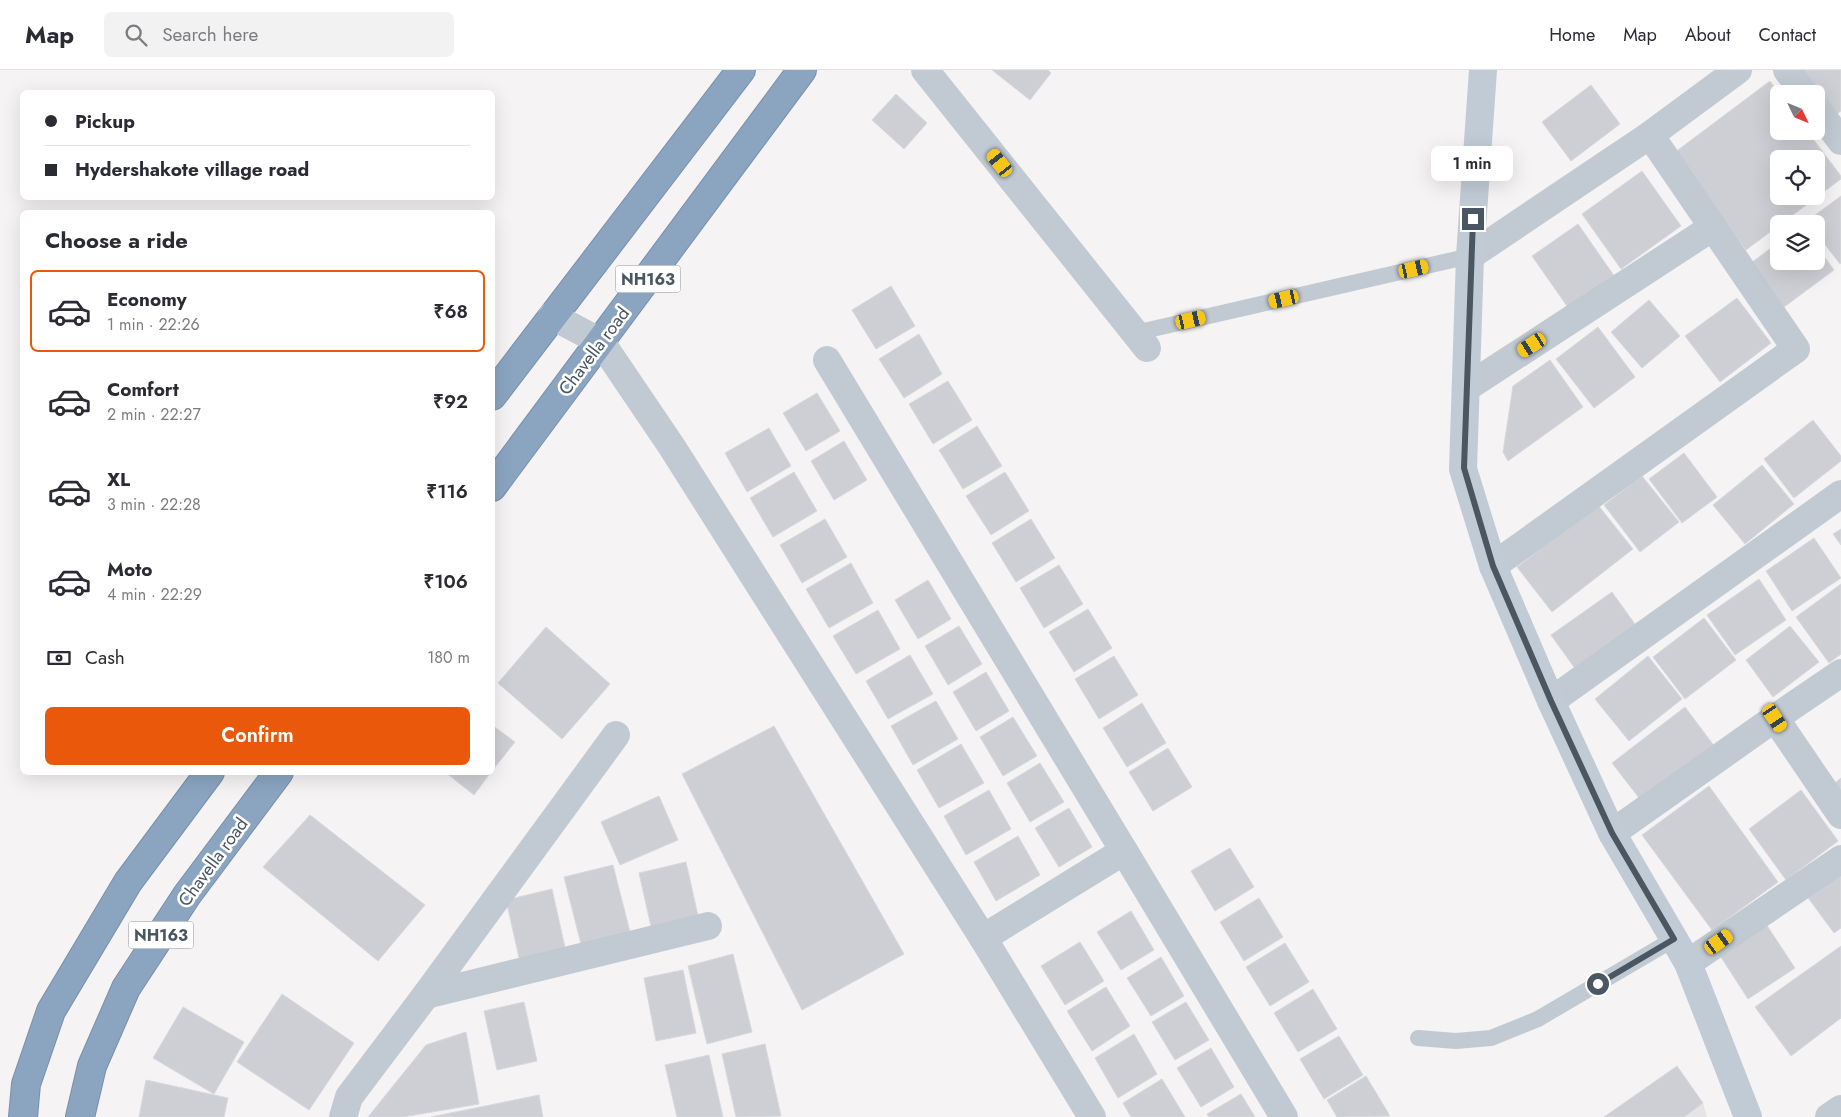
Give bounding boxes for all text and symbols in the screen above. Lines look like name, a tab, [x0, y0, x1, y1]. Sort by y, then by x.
search box	[104, 12, 454, 57]
text: Map	[25, 17, 74, 52]
icon: search	[122, 21, 150, 49]
text: Search here	[162, 21, 258, 48]
text: Home	[1549, 22, 1595, 48]
text: Map	[1623, 22, 1657, 48]
text: About	[1685, 22, 1730, 48]
text: Contact	[1758, 22, 1816, 48]
north arrow	[1770, 85, 1825, 140]
map controls	[1770, 85, 1825, 270]
text: Pickup	[75, 108, 135, 135]
callout: 1 min	[1432, 146, 1514, 182]
car	[984, 147, 1015, 179]
button: locate	[1770, 150, 1825, 205]
text: 1 min	[1453, 152, 1491, 175]
text: Hydershakote village road	[75, 156, 309, 183]
route end	[1462, 208, 1484, 230]
button: layers	[1770, 215, 1825, 270]
text: Choose a ride	[45, 224, 188, 256]
car	[1397, 258, 1430, 280]
road number: NH163	[616, 265, 680, 292]
text: Economy	[107, 286, 187, 313]
car	[1267, 288, 1300, 310]
icon: car	[47, 289, 92, 334]
text: ₹68	[434, 298, 468, 325]
street label: Chavella road	[552, 302, 636, 400]
car	[1174, 309, 1207, 331]
text: 1 min · 22:26	[107, 313, 200, 336]
car	[1515, 331, 1548, 359]
text: Comfort	[107, 376, 179, 403]
icon: car	[47, 379, 92, 424]
text: ₹92	[433, 388, 468, 415]
text: 2 min · 22:27	[107, 403, 201, 426]
text: XL	[107, 466, 130, 493]
icon: car	[47, 469, 92, 514]
text: ₹116	[426, 478, 468, 505]
text: 3 min · 22:28	[107, 493, 201, 516]
text: Moto	[107, 556, 152, 583]
icon: car	[47, 559, 92, 604]
text: ₹106	[423, 568, 468, 595]
text: 4 min · 22:29	[107, 583, 202, 606]
icon: cash	[45, 644, 73, 672]
text: Cash	[85, 644, 125, 671]
text: 180 m	[427, 646, 470, 669]
car	[1760, 701, 1789, 735]
button: Confirm	[45, 707, 470, 765]
street label: Chavella road	[172, 812, 254, 912]
road number: NH163	[128, 922, 194, 948]
car	[1702, 927, 1735, 957]
route start	[1587, 973, 1609, 995]

